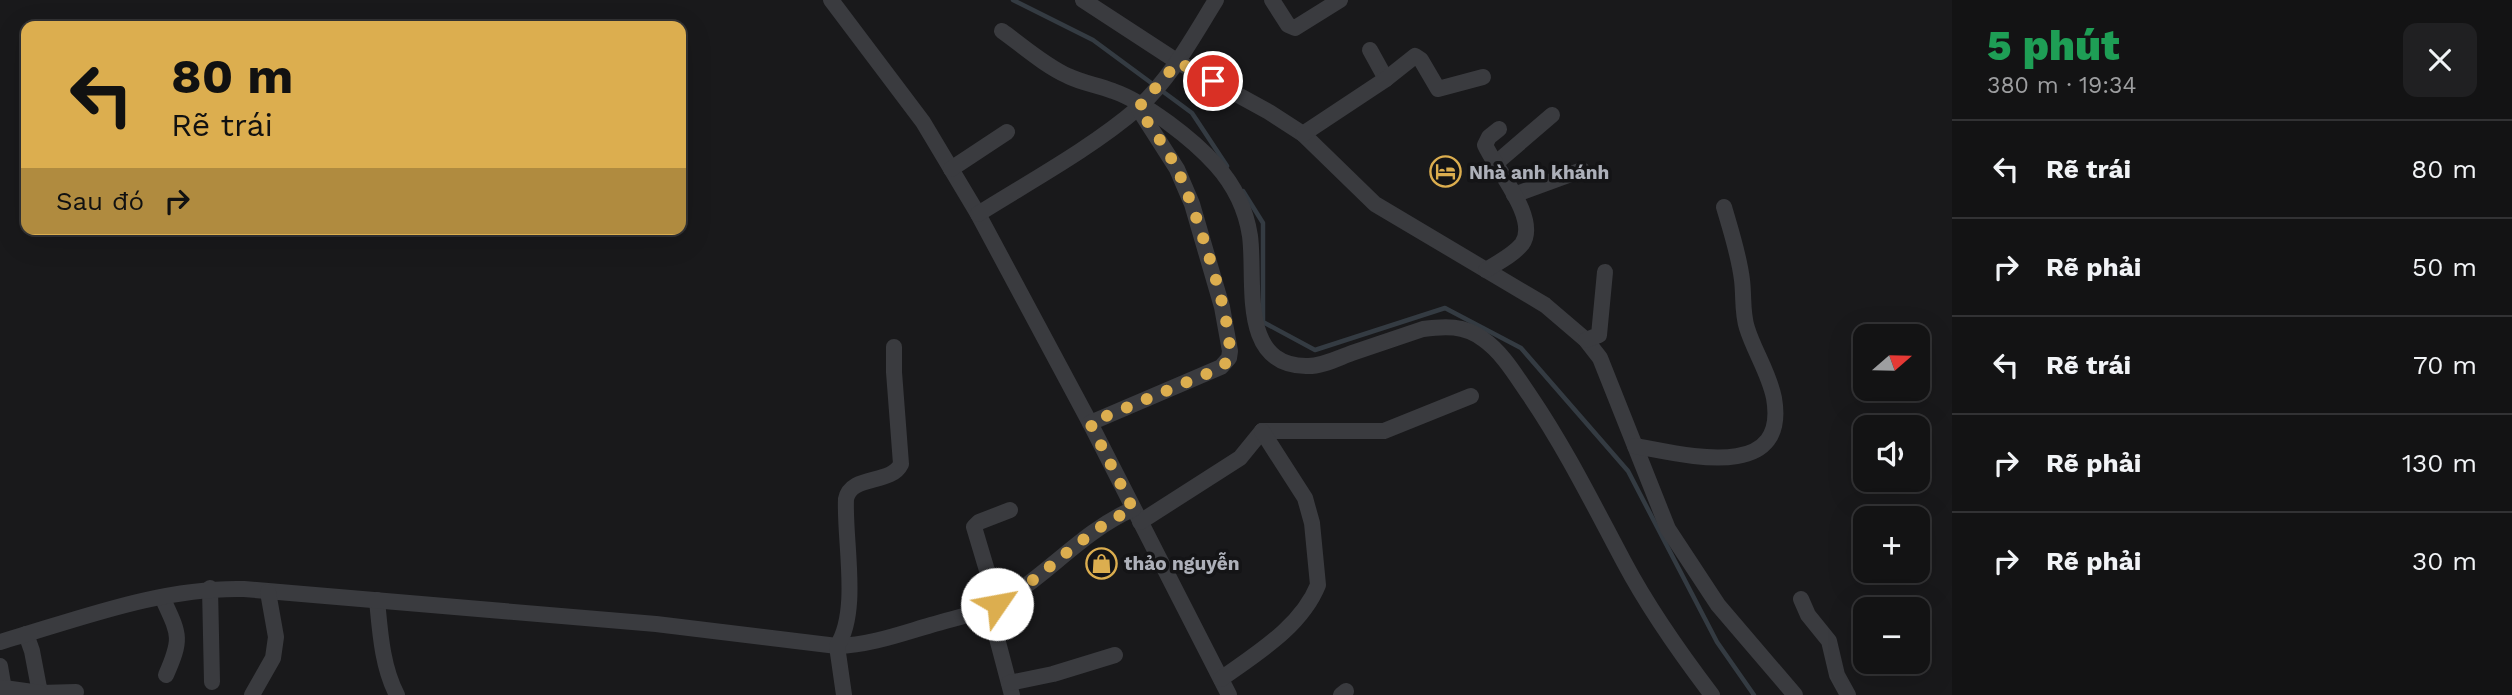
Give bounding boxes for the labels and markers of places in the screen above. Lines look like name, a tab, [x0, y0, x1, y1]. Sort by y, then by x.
pin	[1183, 51, 1243, 111]
hotel icon: Nhà anh khánh	[1429, 155, 1463, 189]
place label: Nhà anh khánh	[1469, 161, 1609, 184]
shop icon: thảo nguyễn	[1084, 546, 1118, 580]
place label: thảo nguyễn	[1124, 552, 1240, 575]

